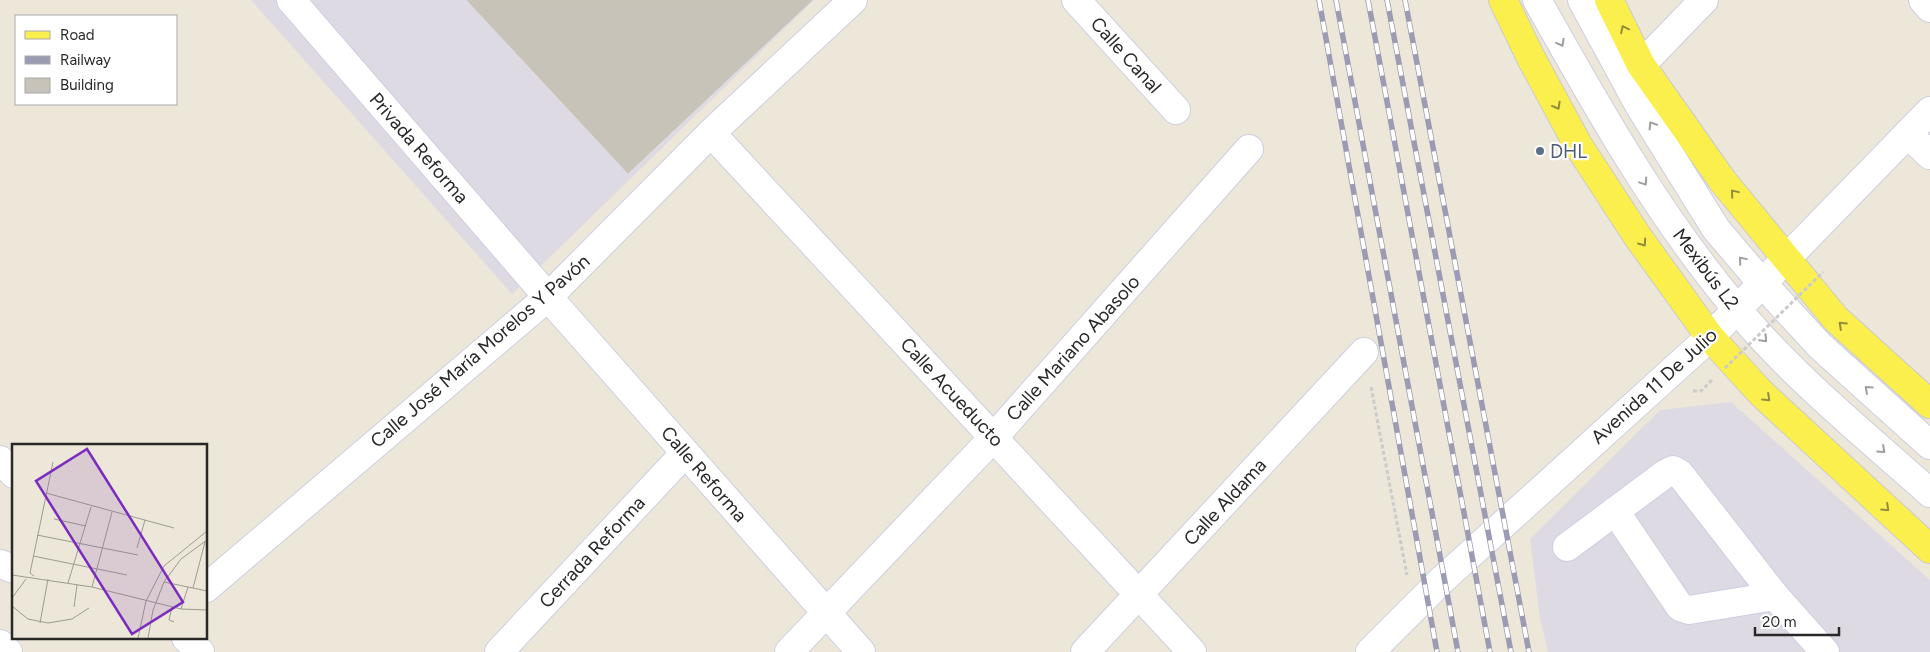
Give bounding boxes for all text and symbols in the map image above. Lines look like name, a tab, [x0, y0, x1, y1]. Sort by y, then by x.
street label: Calle Canal	[1086, 12, 1166, 98]
legend	[15, 15, 178, 105]
text: Road	[60, 26, 95, 44]
one-way arrow	[1620, 26, 1630, 35]
one-way arrow	[1555, 37, 1565, 46]
text: Railway	[60, 51, 111, 69]
text: Building	[60, 76, 114, 94]
street label: Privada Reforma	[365, 88, 473, 208]
one-way arrow	[1551, 100, 1561, 109]
one-way arrow	[1648, 122, 1658, 131]
place label: DHL	[1550, 140, 1587, 163]
marker: DHL	[1534, 145, 1546, 157]
one-way arrow	[1638, 176, 1647, 186]
one-way arrow	[1731, 190, 1739, 199]
street label: Mexibús L2	[1668, 224, 1744, 314]
one-way arrow	[1637, 238, 1646, 247]
street label: Calle José María Morelos Y Pavón	[366, 249, 594, 453]
one-way arrow	[1739, 257, 1748, 266]
street label: Calle Mariano Abasolo	[1001, 270, 1145, 426]
one-way arrow	[1839, 321, 1848, 330]
street label: Avenida 11 De Julio	[1586, 323, 1722, 449]
street label: Calle Acueducto	[896, 333, 1008, 451]
one-way arrow	[1758, 333, 1767, 342]
one-way arrow	[1864, 385, 1873, 394]
one-way arrow	[1761, 392, 1770, 401]
street label: Calle Reforma	[656, 421, 752, 527]
inset map	[12, 444, 208, 640]
one-way arrow	[1876, 444, 1885, 453]
street label: Calle Aldama	[1179, 454, 1271, 550]
street label: Cerrada Reforma	[534, 491, 650, 613]
one-way arrow	[1880, 502, 1889, 511]
scale bar	[1755, 604, 1839, 636]
text: 20 m	[1762, 613, 1796, 631]

